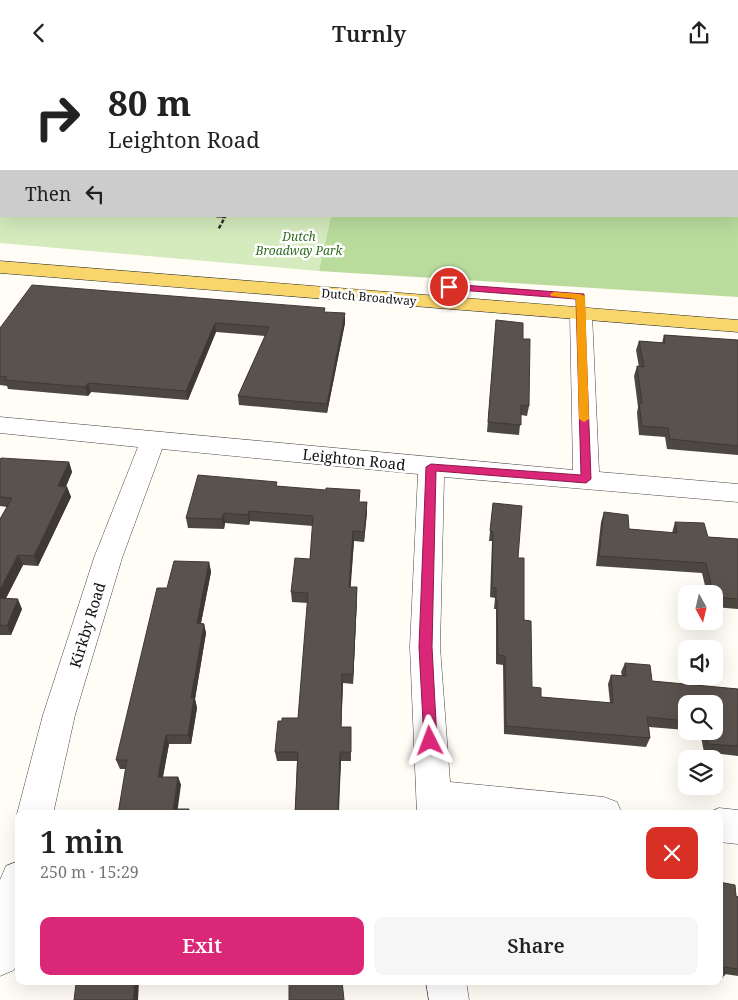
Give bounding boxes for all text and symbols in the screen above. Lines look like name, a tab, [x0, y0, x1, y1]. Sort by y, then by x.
text: Turnly	[332, 18, 406, 48]
icon: back	[25, 19, 53, 47]
icon: share	[685, 19, 713, 47]
text: 80 m	[108, 79, 191, 126]
icon: right	[25, 85, 90, 150]
text: Leighton Road	[108, 124, 260, 154]
icon: left	[81, 180, 109, 208]
text: Then	[25, 181, 71, 207]
park label: Dutch Broadway Park	[255, 228, 344, 259]
pin	[428, 266, 470, 308]
icon: arrive	[435, 273, 463, 301]
street label: Dutch Broadway	[321, 284, 417, 310]
street label: Leighton Road	[302, 444, 406, 474]
street label: Kirkby Road	[64, 580, 110, 670]
north arrow	[678, 585, 722, 630]
map controls	[678, 585, 723, 795]
button: sound	[678, 640, 723, 685]
button: search	[678, 695, 723, 740]
position arrow	[403, 714, 455, 766]
button: layers	[678, 750, 723, 795]
text: 1 min	[40, 821, 124, 862]
button: close	[646, 827, 698, 879]
text: 250 m · 15:29	[40, 861, 139, 883]
button: Exit	[40, 917, 364, 975]
button: Share	[374, 917, 698, 975]

